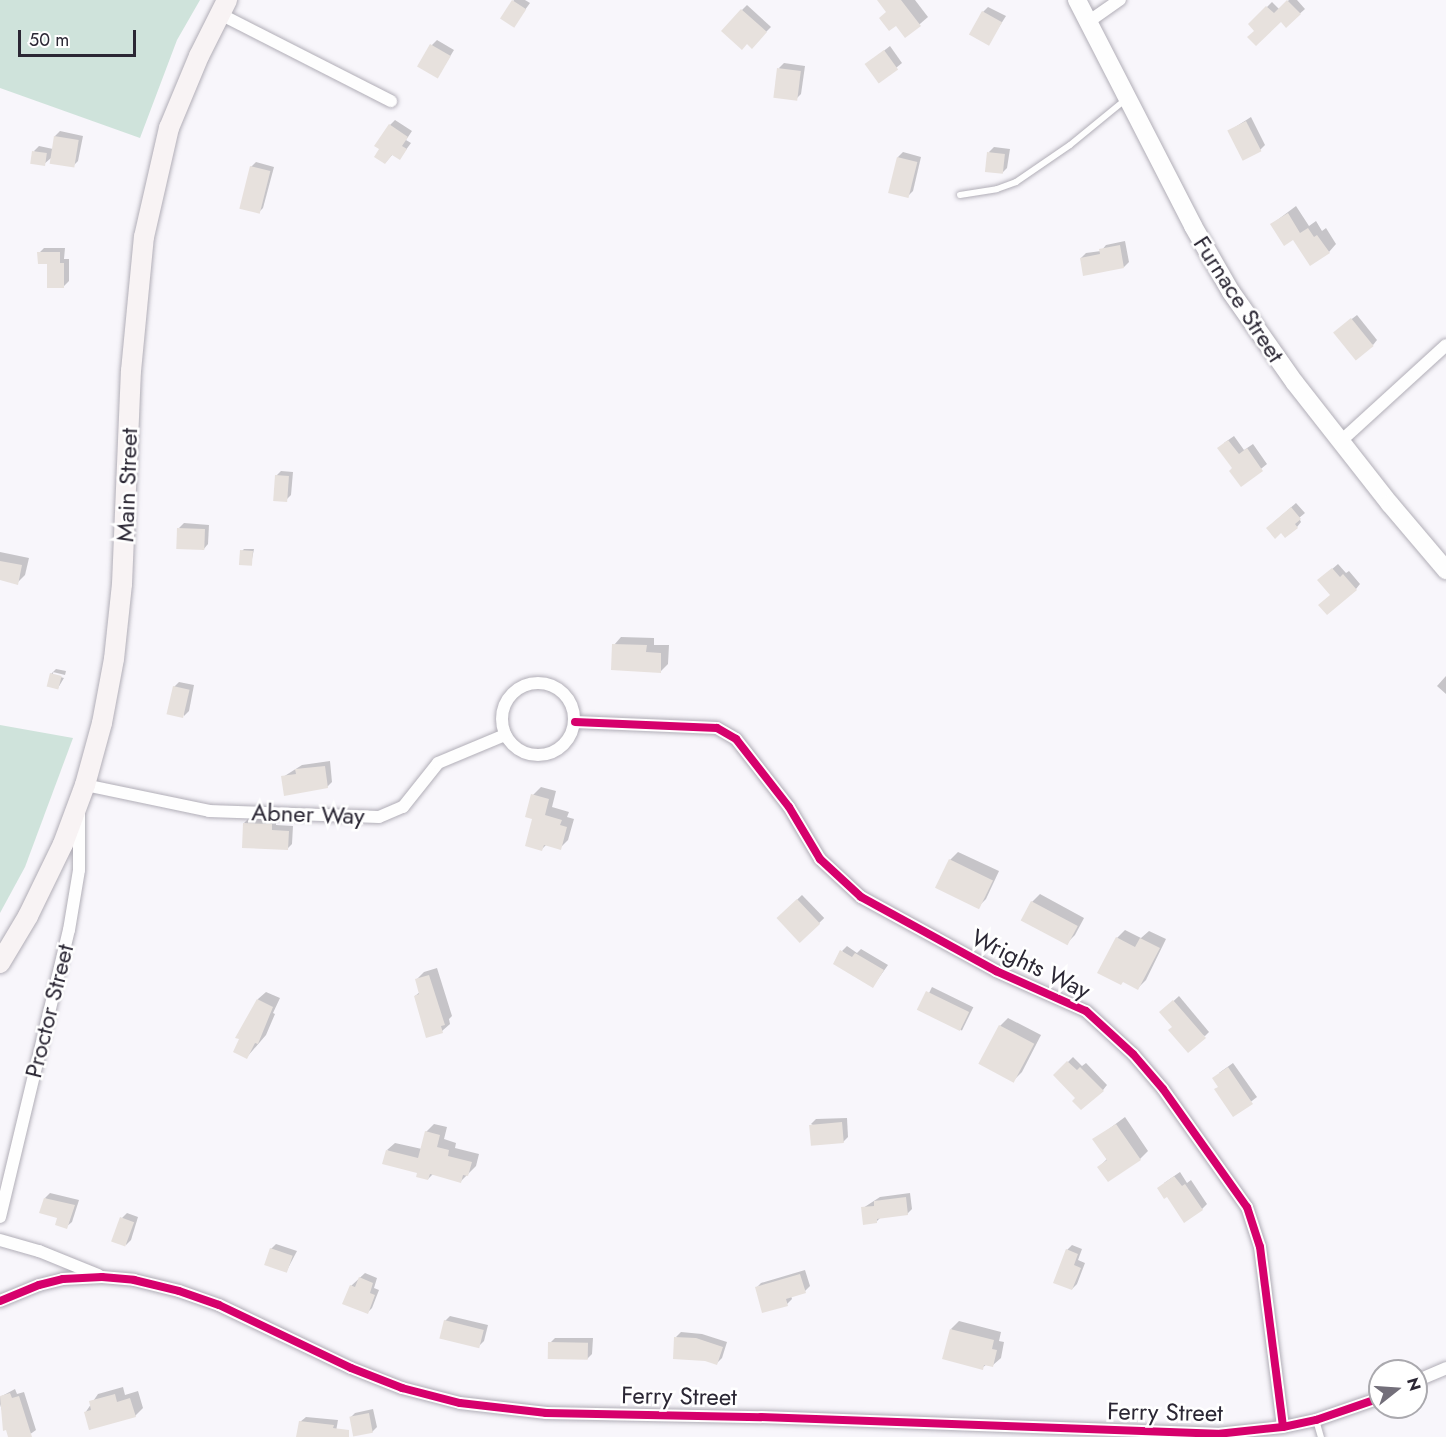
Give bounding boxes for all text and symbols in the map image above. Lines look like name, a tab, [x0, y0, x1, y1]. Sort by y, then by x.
scale bar	[21, 18, 140, 56]
text: 50 m	[29, 27, 69, 53]
street label: Furnace Street	[1187, 230, 1291, 368]
street label: Main Street	[111, 427, 143, 543]
street label: Abner Way	[251, 798, 365, 830]
street label: Wrights Way	[967, 923, 1095, 1005]
street label: Proctor Street	[18, 941, 80, 1081]
north arrow	[1368, 1359, 1428, 1419]
text: N	[1401, 1375, 1427, 1394]
street label: Ferry Street	[621, 1381, 737, 1411]
street label: Ferry Street	[1107, 1397, 1223, 1427]

